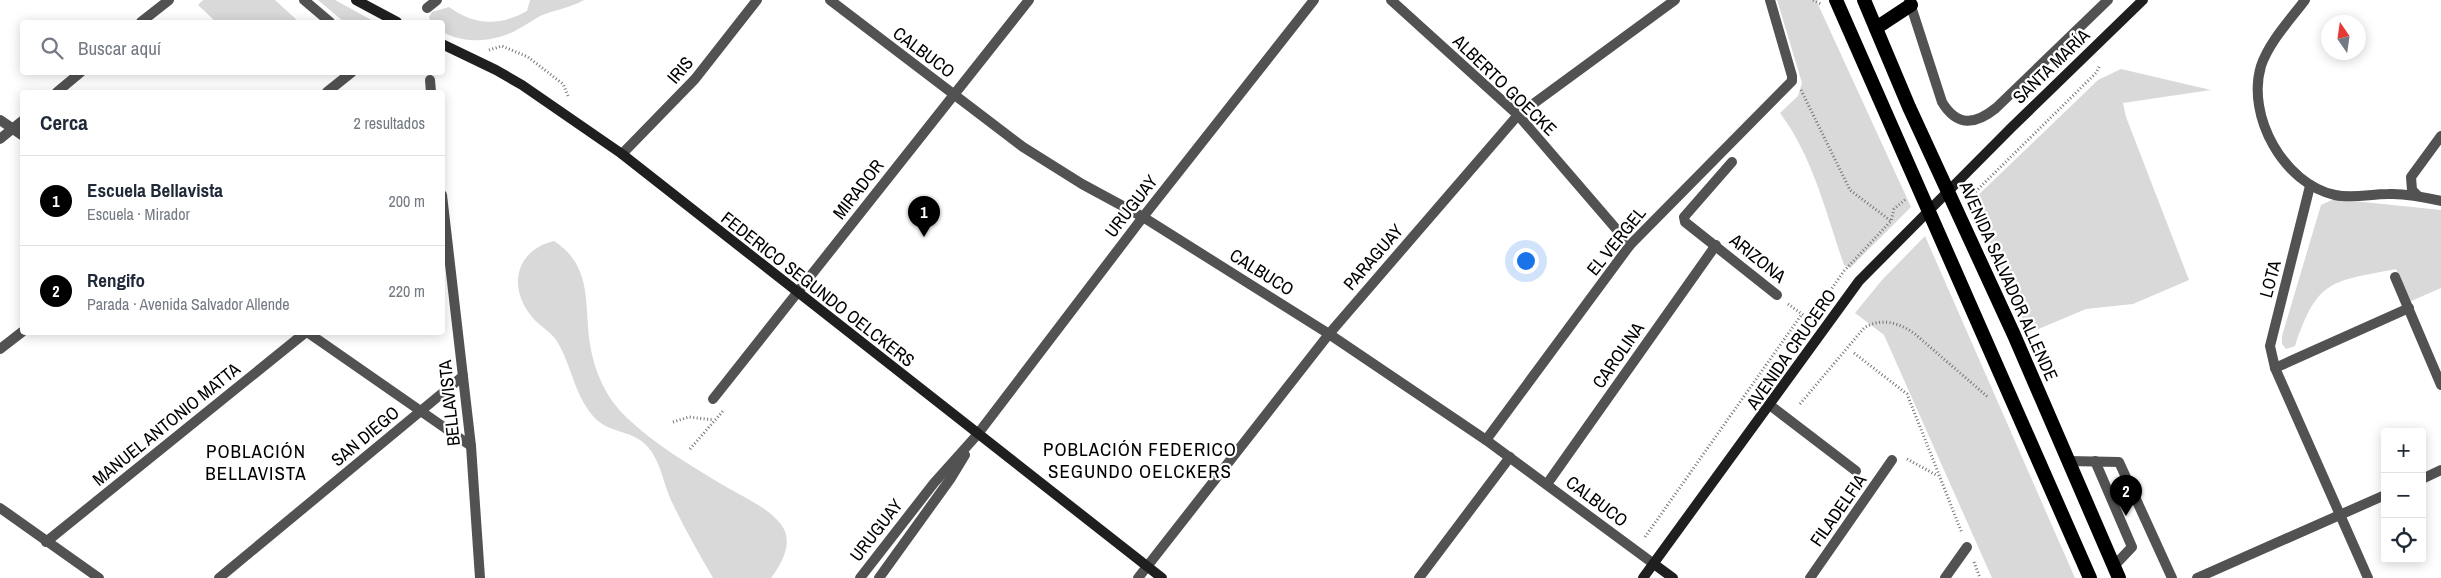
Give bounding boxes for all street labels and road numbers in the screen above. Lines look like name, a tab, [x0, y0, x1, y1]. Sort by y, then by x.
street label: CALBUCO	[888, 21, 960, 83]
street label: SANTA MARÍA	[2007, 23, 2095, 109]
street label: ALBERTO GOECKE	[1447, 28, 1562, 141]
street label: IRIS	[661, 51, 699, 89]
street label: MIRADOR	[827, 154, 890, 224]
street label: URUGUAY	[1099, 170, 1163, 242]
street label: AVENIDA SALVADOR ALLENDE	[1953, 176, 2064, 385]
street label: EL VERGEL	[1581, 201, 1651, 281]
street label: FEDERICO SEGUNDO OELCKERS	[716, 205, 920, 373]
street label: PARAGUAY	[1337, 219, 1409, 295]
street label: ARIZONA	[1724, 227, 1791, 288]
street label: CALBUCO	[1225, 242, 1299, 302]
street label: LOTA	[2253, 258, 2287, 300]
street label: AVENIDA CRUCERO	[1740, 284, 1842, 415]
street label: CAROLINA	[1586, 317, 1650, 393]
street label: MANUEL ANTONIO MATTA	[87, 357, 245, 491]
street label: BELLAVISTA	[432, 359, 466, 447]
street label: SAN DIEGO	[326, 400, 404, 472]
street label: FILADELFIA	[1804, 469, 1872, 551]
street label: CALBUCO	[1561, 470, 1633, 532]
street label: URUGUAY	[844, 494, 908, 566]

